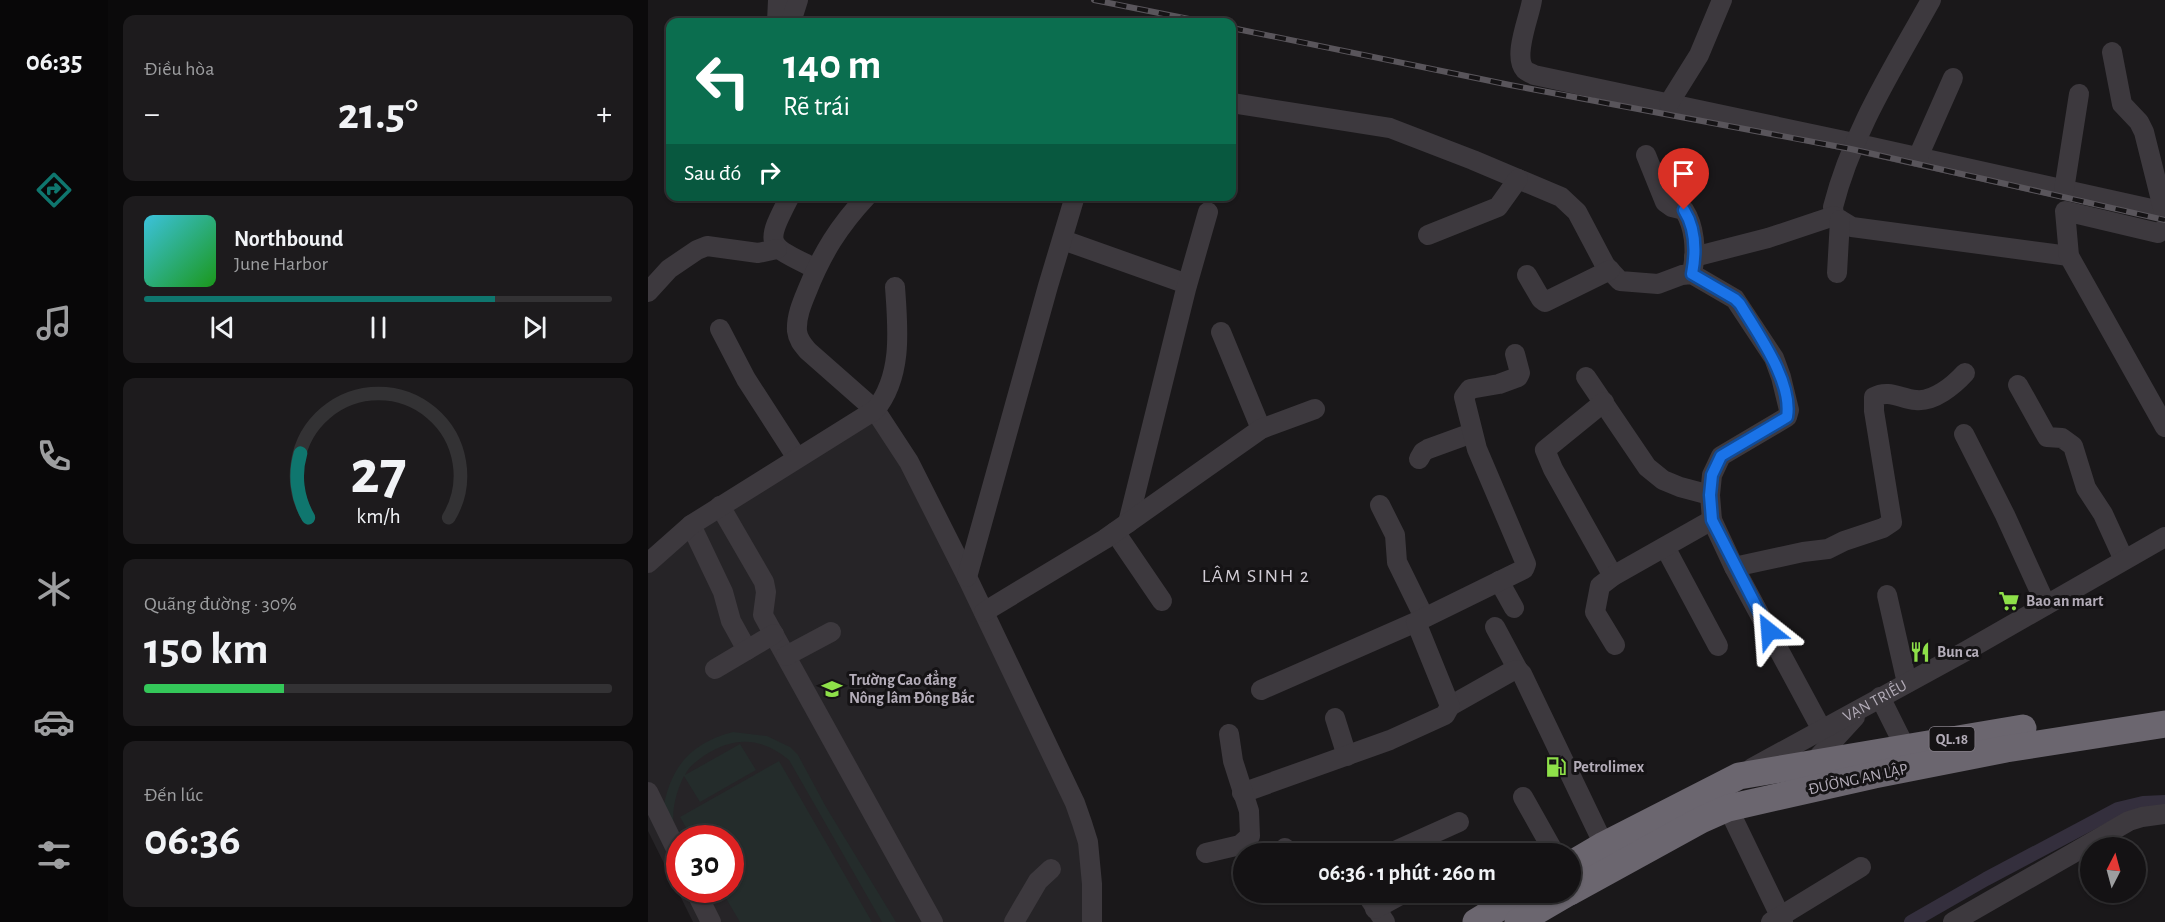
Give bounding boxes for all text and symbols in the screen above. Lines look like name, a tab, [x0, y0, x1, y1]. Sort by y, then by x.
icon: left	[684, 42, 762, 120]
text: 140 m	[783, 44, 881, 86]
text: 06:35	[26, 48, 82, 75]
text: Điều hòa	[144, 59, 214, 79]
text: 21.5°	[338, 92, 418, 137]
text: Rẽ trái	[783, 93, 850, 120]
text: −	[144, 98, 160, 131]
text: +	[596, 98, 612, 131]
pin	[1658, 148, 1709, 210]
icon: right	[753, 156, 786, 189]
icon: arrive	[1667, 157, 1700, 190]
text: Sau đó	[684, 162, 741, 184]
icon: directions	[33, 169, 75, 211]
text: Northbound	[234, 228, 343, 250]
text: June Harbor	[234, 254, 328, 274]
icon: music	[33, 302, 75, 344]
icon: previous	[206, 311, 239, 344]
icon: pause	[362, 311, 395, 344]
icon: next	[518, 311, 551, 344]
icon: phone	[33, 435, 75, 477]
text: 27	[350, 442, 406, 504]
text: km/h	[356, 506, 400, 527]
district label: LÂM SINH 2	[1202, 565, 1310, 586]
icon: climate	[33, 568, 75, 610]
supermarket icon: Bao an mart	[1997, 589, 2021, 613]
place label: Bao an mart	[2026, 593, 2104, 609]
text: Quãng đường · 30%	[144, 594, 297, 614]
position arrow	[1737, 599, 1801, 663]
text: 150 km	[144, 627, 268, 672]
restaurant icon: Bun ca	[1908, 640, 1932, 664]
place label: Bun ca	[1937, 644, 1979, 660]
place label: Trường Cao đẳng Nông lâm Đông Bắc	[849, 670, 974, 706]
school or university icon: Trường Cao đẳng Nông lâm Đông Bắc	[820, 677, 844, 701]
street label: VẠN TRIỀU	[1840, 677, 1910, 725]
icon: car	[33, 701, 75, 743]
road number: QL.18	[1930, 727, 1974, 751]
fuel station icon: Petrolimex	[1544, 755, 1568, 779]
place label: Petrolimex	[1573, 759, 1645, 775]
street label: ĐƯỜNG AN LẬP	[1806, 759, 1909, 797]
text: Đến lúc	[144, 785, 203, 805]
text: 06:36	[144, 818, 241, 863]
speed limit sign: 30	[666, 825, 744, 903]
icon: filters	[33, 834, 75, 876]
north arrow	[2080, 837, 2146, 903]
map controls	[2080, 837, 2146, 903]
text: 06:36 · 1 phút · 260 m	[1318, 862, 1496, 884]

